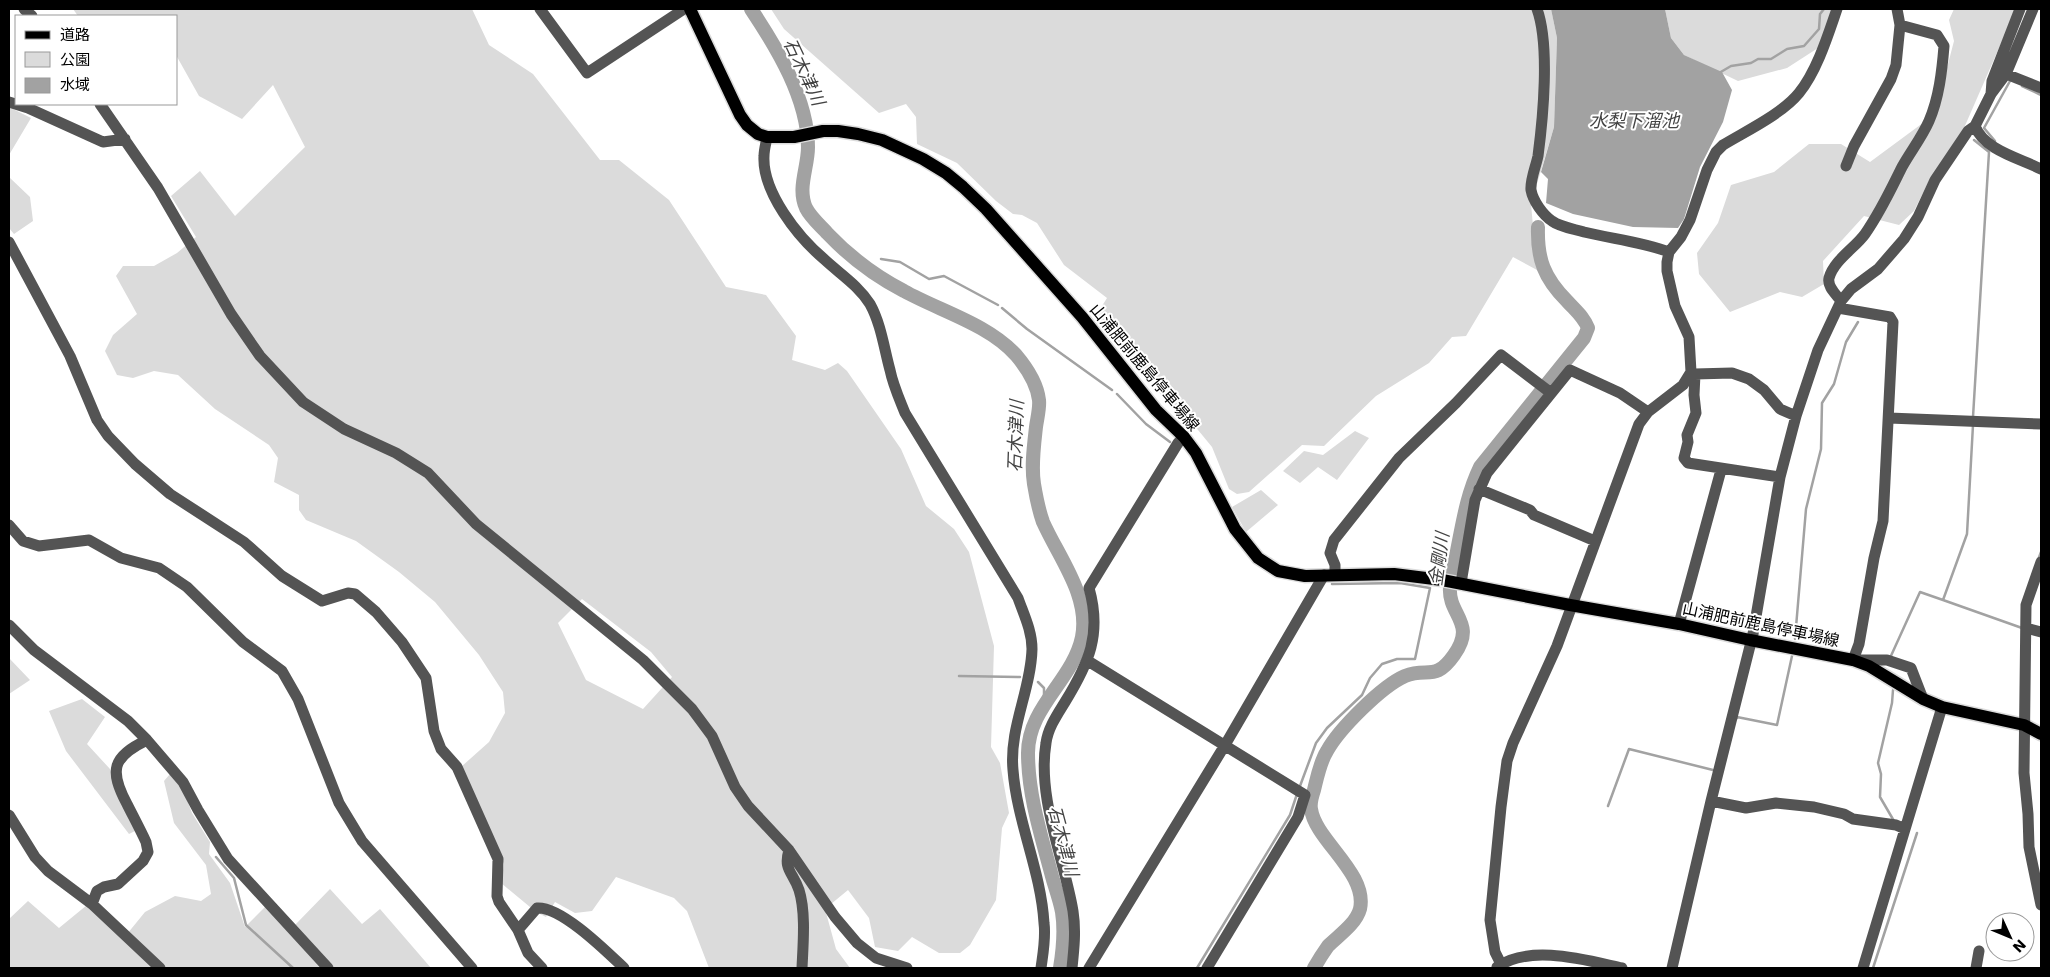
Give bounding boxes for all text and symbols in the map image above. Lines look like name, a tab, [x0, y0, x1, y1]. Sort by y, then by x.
legend	[15, 15, 178, 105]
text: 道路	[60, 26, 90, 44]
water label: 石木津川	[780, 35, 830, 111]
text: 公園	[60, 51, 90, 69]
text: 水域	[60, 76, 90, 94]
water label: 水梨下溜池	[1589, 110, 1681, 131]
street label: 山浦肥前鹿島停車場線	[1086, 300, 1203, 435]
water label: 石木津川	[1004, 398, 1027, 472]
water label: 金剛川	[1424, 529, 1453, 587]
street label: 山浦肥前鹿島停車場線	[1681, 599, 1841, 650]
water label: 石木津川	[1044, 803, 1083, 880]
north arrow	[1985, 912, 2035, 962]
text: N	[2010, 936, 2029, 956]

